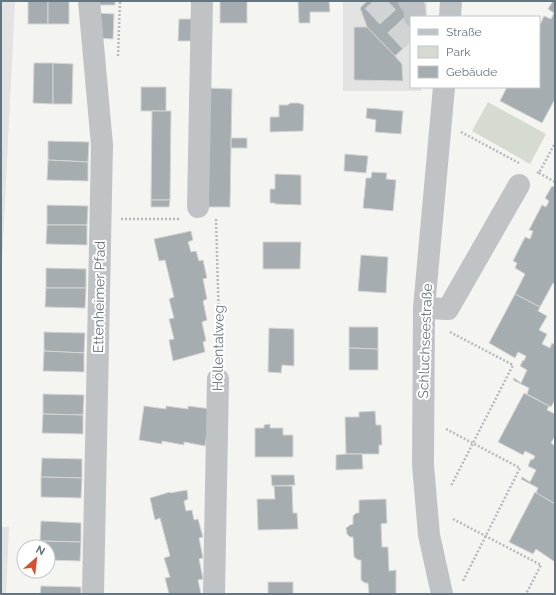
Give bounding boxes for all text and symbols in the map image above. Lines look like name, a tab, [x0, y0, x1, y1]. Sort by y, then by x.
legend	[410, 16, 540, 88]
text: Straße	[446, 25, 482, 39]
text: Park	[446, 45, 471, 59]
text: Gebäude	[446, 65, 497, 79]
street label: Ettenheimer Pfad	[90, 241, 108, 353]
street label: Schluchseestraße	[415, 283, 435, 399]
street label: Höllentalweg	[209, 305, 227, 391]
north arrow	[16, 539, 56, 579]
text: N	[34, 543, 47, 558]

